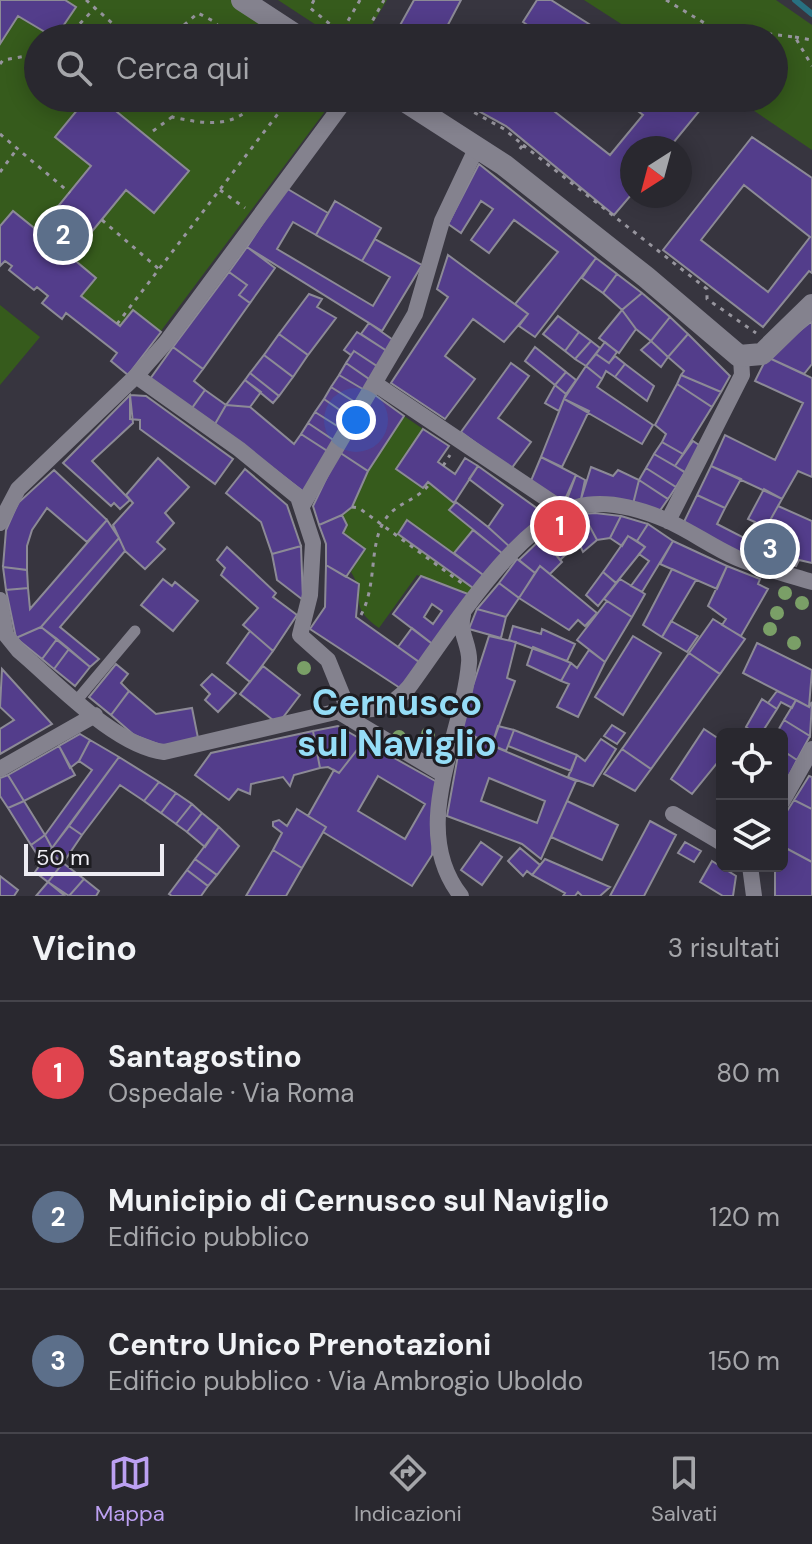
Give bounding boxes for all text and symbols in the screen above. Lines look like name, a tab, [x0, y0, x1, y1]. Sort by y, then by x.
search box	[24, 24, 788, 112]
icon: search	[52, 46, 96, 90]
text: Cerca qui	[116, 49, 250, 88]
north arrow	[620, 136, 692, 208]
pin: 2	[37, 205, 89, 265]
your location	[336, 400, 376, 440]
pin: 1	[534, 496, 586, 556]
pin: 3	[744, 519, 796, 579]
district label: Cernusco sul Naviglio	[297, 679, 497, 767]
map controls	[716, 728, 788, 872]
button: locate	[716, 728, 788, 800]
button: layers	[716, 800, 788, 872]
scale bar	[24, 840, 164, 876]
text: 50 m	[36, 843, 90, 872]
text: Vicino	[32, 926, 137, 971]
text: 3 risultati	[668, 931, 780, 965]
text: Santagostino	[108, 1037, 302, 1076]
text: 1	[53, 1056, 63, 1090]
text: 80 m	[716, 1056, 780, 1090]
text: Ospedale · Via Roma	[108, 1076, 354, 1110]
text: Municipio di Cernusco sul Naviglio	[108, 1181, 609, 1220]
text: 2	[50, 1200, 66, 1234]
text: 120 m	[709, 1200, 780, 1234]
text: Edificio pubblico	[108, 1220, 309, 1254]
text: Centro Unico Prenotazioni	[108, 1325, 491, 1364]
text: 3	[50, 1344, 66, 1378]
text: 150 m	[708, 1344, 780, 1378]
text: Edificio pubblico · Via Ambrogio Uboldo	[108, 1364, 583, 1398]
tab: Mappa	[95, 1451, 165, 1528]
tab: Indicazioni	[354, 1451, 462, 1528]
tab: Salvati	[651, 1451, 717, 1528]

